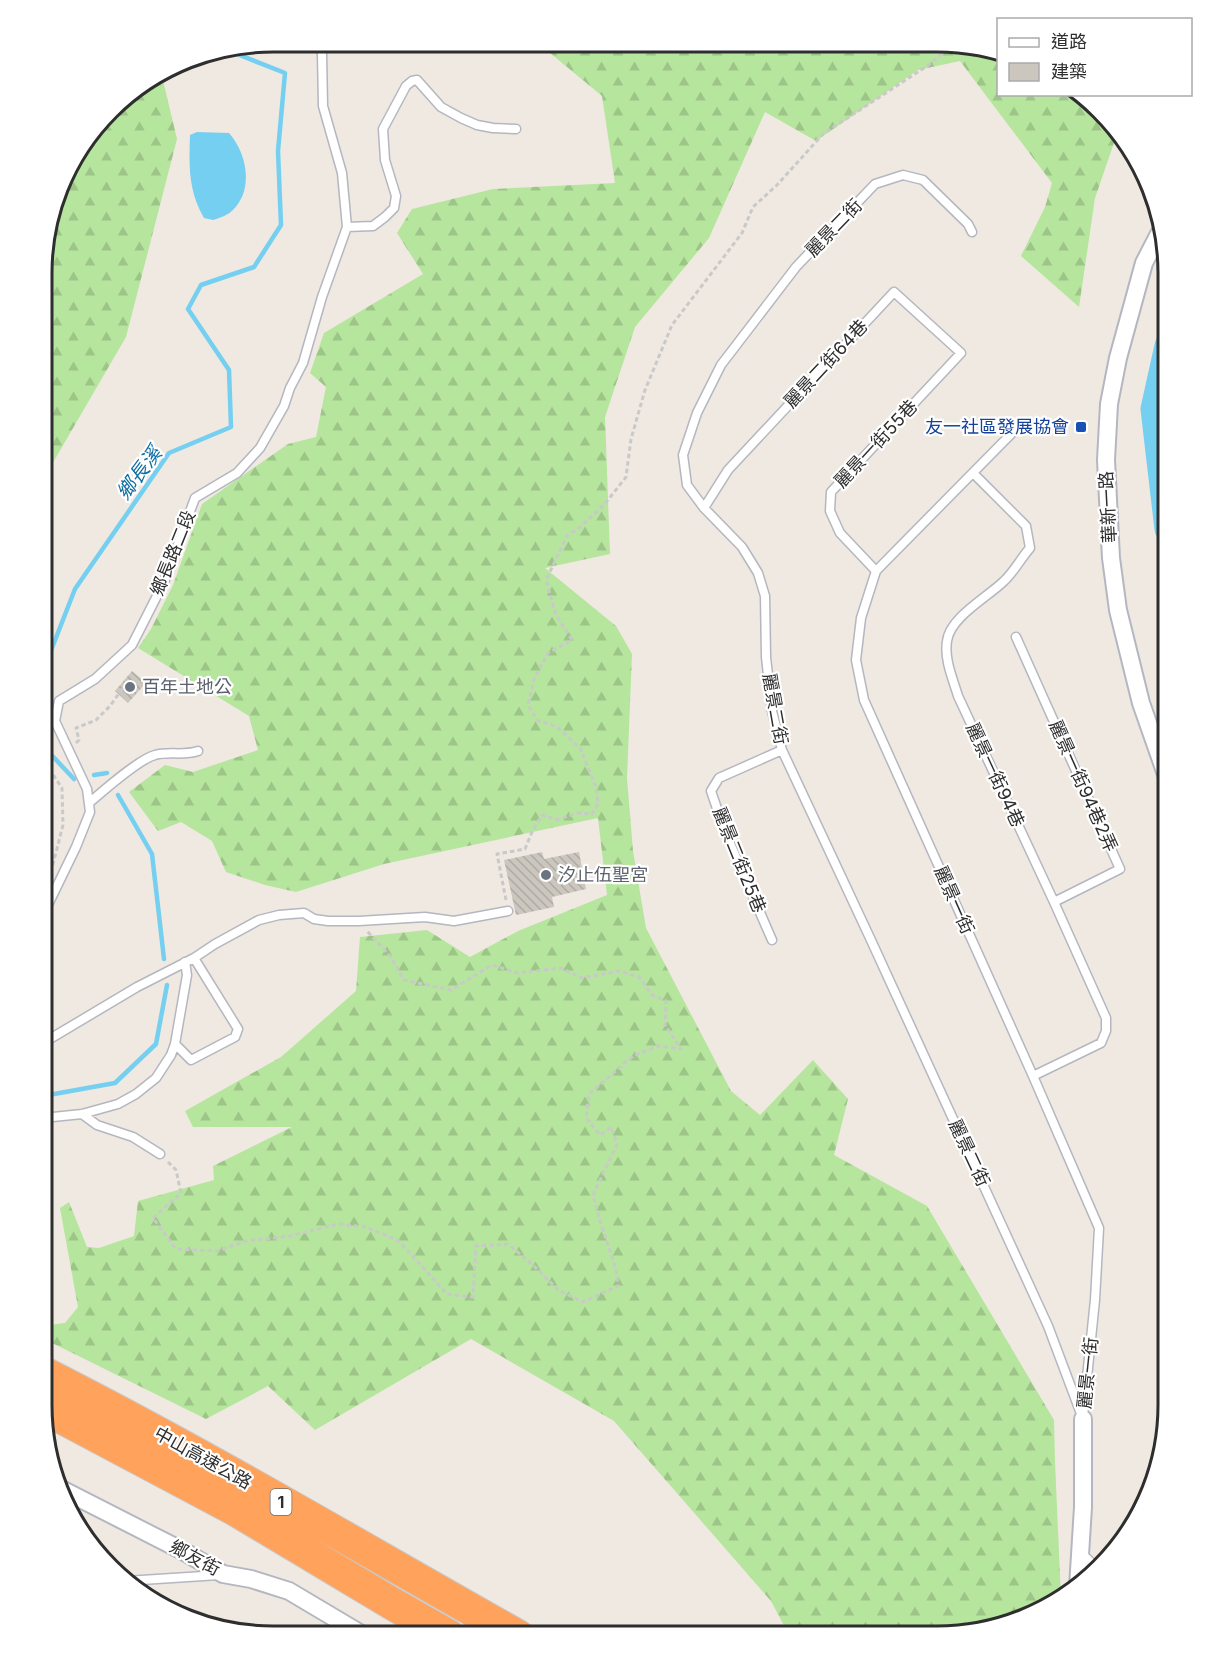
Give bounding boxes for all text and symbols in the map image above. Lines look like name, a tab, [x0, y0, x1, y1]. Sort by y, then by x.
legend	[997, 18, 1192, 96]
text: 道路	[1051, 31, 1087, 52]
text: 建築	[1051, 61, 1087, 82]
street label: 麗景二街	[801, 194, 866, 261]
street label: 麗景二街64巷	[779, 315, 872, 412]
street label: 麗景一街55巷	[830, 396, 921, 492]
place label: 友一社區發展協會	[925, 416, 1069, 437]
marker: 友一社區發展協會	[1074, 420, 1088, 434]
water label: 鄉長溪	[111, 439, 168, 504]
street label: 華新一路	[1095, 471, 1120, 544]
street label: 鄉長路二段	[146, 507, 199, 598]
street label: 麗景二街	[759, 672, 792, 746]
place label: 百年土地公	[142, 676, 232, 697]
marker: 百年土地公	[123, 680, 137, 694]
street label: 麗景一街94巷2弄	[1045, 717, 1122, 855]
street label: 麗景一街94巷	[962, 719, 1029, 830]
street label: 麗景二街25巷	[709, 804, 770, 916]
street label: 麗景一街	[930, 863, 979, 937]
place label: 汐止伍聖宮	[558, 864, 648, 885]
marker: 汐止伍聖宮	[539, 868, 553, 882]
street label: 麗景二街	[945, 1116, 994, 1190]
street label: 麗景一街	[1073, 1336, 1102, 1410]
street label: 中山高速公路	[151, 1422, 256, 1493]
road number: 1	[270, 1489, 292, 1515]
street label: 鄉友街	[166, 1536, 224, 1580]

